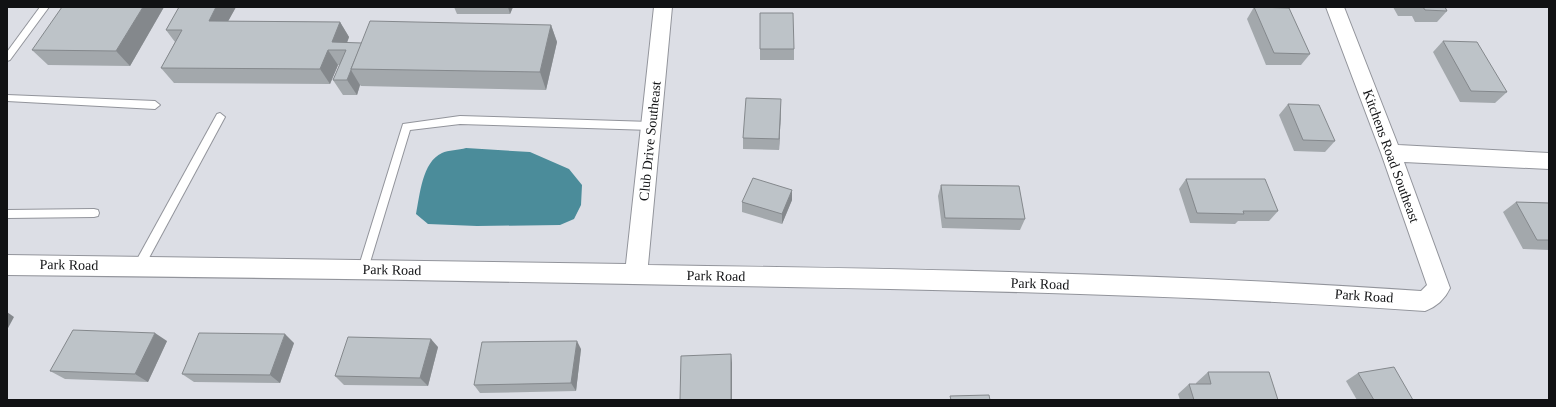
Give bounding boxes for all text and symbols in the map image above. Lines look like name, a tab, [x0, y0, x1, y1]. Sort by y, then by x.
street label: Club Drive Southeast	[636, 80, 664, 202]
street label: Kitchens Road Southeast	[1360, 87, 1422, 225]
street label: Park Road	[40, 257, 98, 273]
street label: Park Road	[363, 262, 421, 278]
street label: Park Road	[687, 268, 745, 284]
street label: Park Road	[1010, 275, 1070, 293]
street label: Park Road	[1334, 286, 1394, 306]

